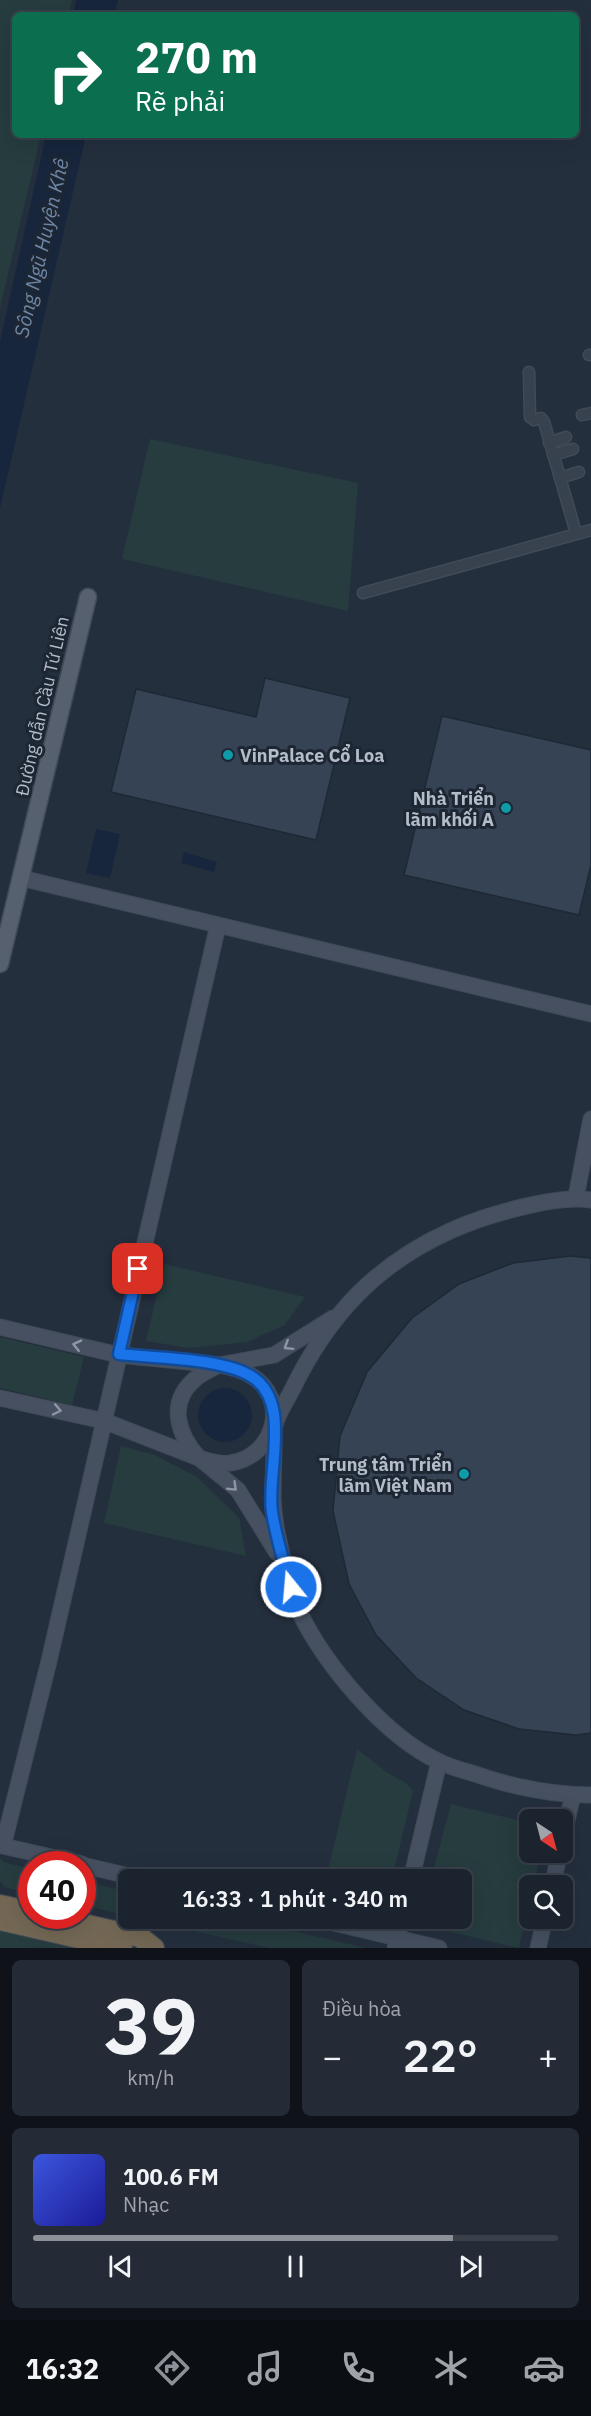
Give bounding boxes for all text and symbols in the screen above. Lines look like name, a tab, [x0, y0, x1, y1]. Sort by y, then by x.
text: 270 m	[135, 30, 258, 85]
icon: right	[36, 36, 114, 114]
text: Rẽ phải	[135, 83, 225, 118]
water label: Sông Ngũ Huyện Khê	[7, 156, 75, 340]
street label: Đường dẫn Cầu Tứ Liên	[10, 614, 74, 798]
place label: VinPalace Cổ Loa	[240, 744, 385, 767]
marker: VinPalace Cổ Loa	[221, 748, 235, 762]
place label: Nhà Triển lãm khối A	[405, 787, 494, 831]
marker: Nhà Triển lãm khối A	[499, 801, 513, 815]
pin	[112, 1243, 163, 1294]
icon: arrive	[121, 1252, 154, 1285]
one-way arrow	[73, 1339, 83, 1352]
one-way arrow	[284, 1339, 295, 1350]
one-way arrow	[52, 1403, 62, 1416]
place label: Trung tâm Triển lãm Việt Nam	[319, 1453, 452, 1497]
marker: Trung tâm Triển lãm Việt Nam	[457, 1467, 471, 1481]
one-way arrow	[227, 1480, 237, 1491]
position arrow	[259, 1555, 323, 1619]
north arrow	[519, 1809, 573, 1863]
map controls	[519, 1809, 573, 1929]
speed limit sign: 40	[18, 1851, 96, 1929]
button: search	[519, 1875, 573, 1929]
text: 16:33 · 1 phút · 340 m	[182, 1884, 408, 1913]
text: 39	[104, 1974, 198, 2075]
text: Điều hòa	[323, 1995, 401, 2022]
text: 22°	[403, 2026, 478, 2084]
text: −	[323, 2035, 342, 2078]
text: +	[538, 2035, 558, 2078]
text: km/h	[127, 2064, 174, 2091]
text: 100.6 FM	[123, 2162, 219, 2191]
text: Nhạc	[123, 2191, 169, 2218]
icon: previous	[104, 2250, 137, 2283]
icon: pause	[279, 2250, 312, 2283]
icon: next	[454, 2250, 487, 2283]
icon: directions	[151, 2347, 193, 2389]
icon: music	[244, 2347, 286, 2389]
icon: phone	[337, 2347, 379, 2389]
icon: climate	[430, 2347, 472, 2389]
icon: car	[523, 2347, 565, 2389]
text: 16:32	[26, 2351, 99, 2386]

